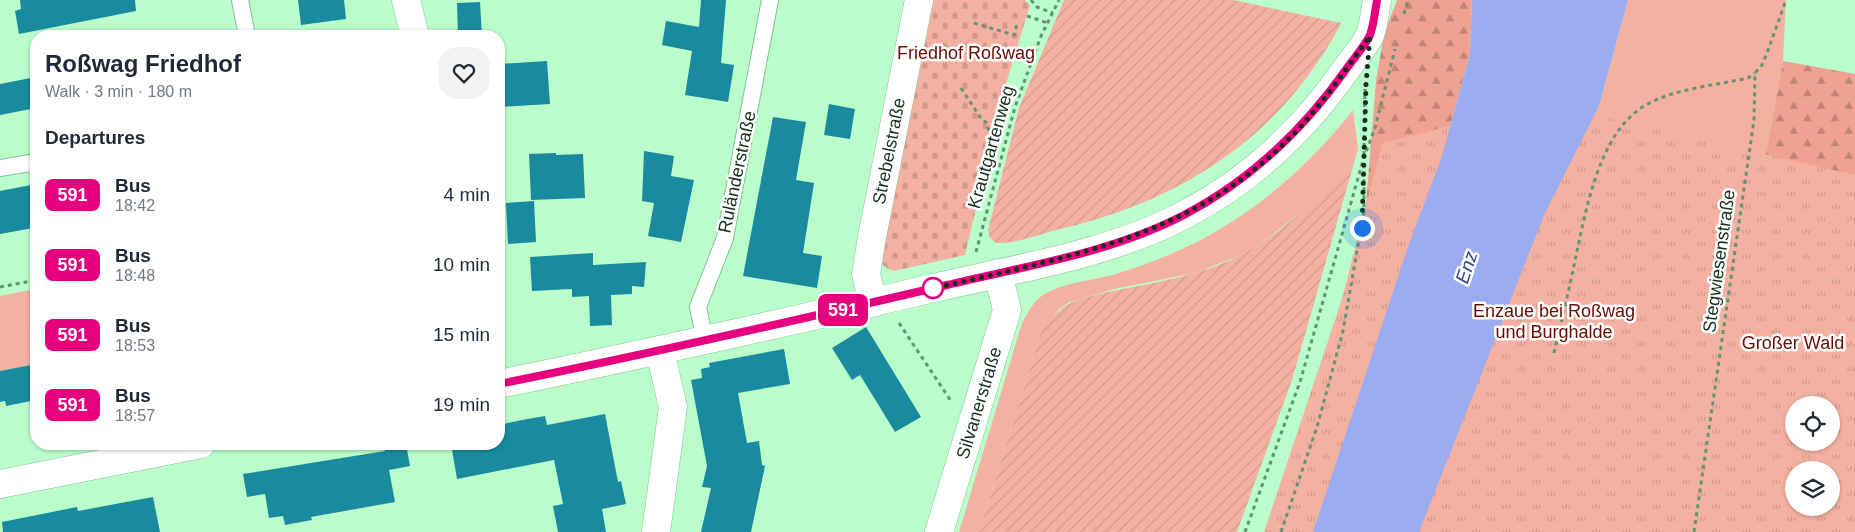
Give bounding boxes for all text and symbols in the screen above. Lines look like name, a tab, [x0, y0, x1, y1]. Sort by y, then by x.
park label: Friedhof Roßwag	[897, 43, 1035, 63]
button: heart	[438, 47, 490, 99]
text: Roßwag Friedhof	[45, 50, 241, 77]
text: Walk · 3 min · 180 m	[45, 83, 192, 100]
street label: Krautgartenweg	[964, 83, 1018, 211]
street label: Strebelstraße	[869, 96, 909, 206]
street label: Ruländerstraße	[714, 109, 760, 235]
text: Departures	[45, 127, 145, 148]
text: Bus	[115, 175, 151, 196]
text: 4 min	[444, 184, 490, 205]
text: 591	[57, 185, 88, 205]
street label: Stegwiesenstraße	[1699, 188, 1739, 334]
text: 18:42	[115, 197, 155, 214]
your location	[1350, 216, 1375, 241]
text: Bus	[115, 245, 151, 266]
water label: Enz	[1451, 248, 1482, 286]
text: 10 min	[433, 254, 490, 275]
text: 591	[57, 255, 88, 275]
text: 18:48	[115, 267, 155, 284]
unlabelled marker	[922, 277, 944, 299]
line badge: 591	[814, 294, 872, 326]
text: 591	[828, 300, 858, 320]
park label: Enzaue bei Roßwag und Burghalde	[1473, 301, 1635, 342]
text: Bus	[115, 315, 151, 336]
text: 15 min	[433, 324, 490, 345]
text: 591	[57, 325, 88, 345]
park label: Großer Wald	[1742, 333, 1844, 353]
text: 18:53	[115, 337, 155, 354]
street label: Silvanerstraße	[952, 345, 1006, 461]
text: Bus	[115, 385, 151, 406]
text: 19 min	[433, 394, 490, 415]
text: 591	[57, 395, 88, 415]
map controls	[1785, 396, 1840, 516]
button: locate	[1785, 396, 1840, 451]
text: 18:57	[115, 407, 155, 424]
button: layers	[1785, 461, 1840, 516]

